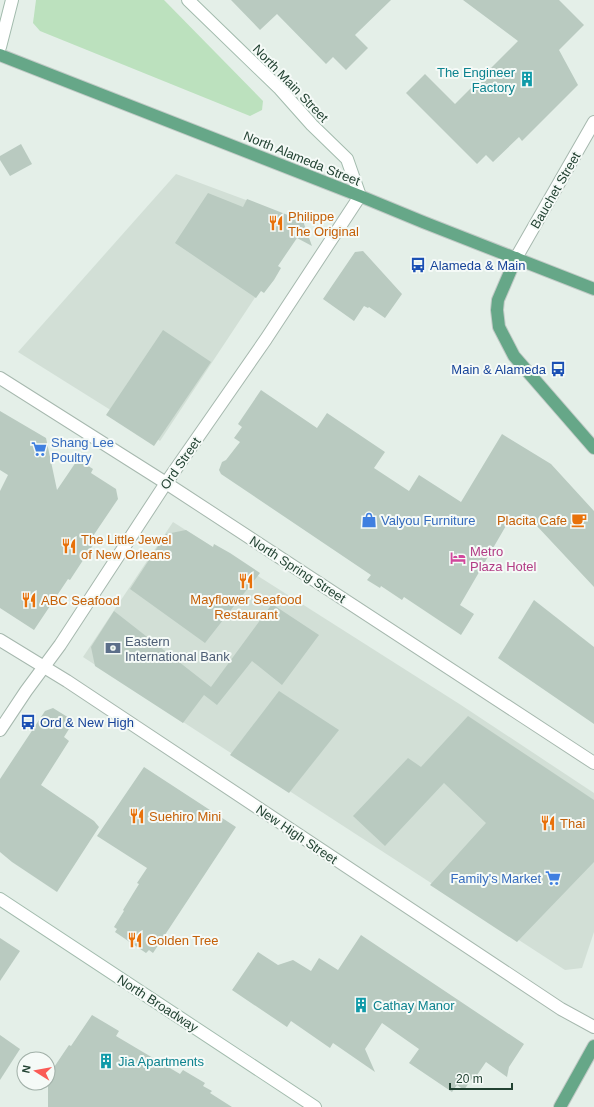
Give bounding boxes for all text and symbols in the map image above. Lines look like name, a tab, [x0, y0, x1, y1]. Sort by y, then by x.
street label: North Main Street	[250, 41, 332, 125]
place label: The Engineer Factory	[437, 65, 516, 95]
building icon: The Engineer Factory	[518, 70, 536, 88]
street label: North Alameda Street	[241, 128, 363, 189]
street label: Bauchet Street	[527, 149, 584, 231]
place label: Philippe The Original	[288, 209, 359, 239]
restaurant icon: Philippe The Original	[267, 214, 285, 232]
bus stop icon: Alameda & Main	[409, 256, 427, 274]
place label: Alameda & Main	[430, 258, 525, 273]
bus stop icon: Main & Alameda	[549, 360, 567, 378]
place label: Main & Alameda	[451, 362, 547, 377]
street label: Ord Street	[157, 434, 204, 492]
place label: Shang Lee Poultry	[51, 435, 114, 465]
supermarket icon: Shang Lee Poultry	[30, 440, 48, 458]
shop icon: Valyou Furniture	[360, 511, 378, 529]
cafe icon: Placita Cafe	[570, 511, 588, 529]
place label: Valyou Furniture	[381, 513, 475, 528]
place label: Placita Cafe	[497, 513, 567, 528]
place label: The Little Jewel of New Orleans	[81, 532, 171, 562]
street label: North Spring Street	[247, 533, 349, 606]
restaurant icon: The Little Jewel of New Orleans	[60, 537, 78, 555]
place label: Metro Plaza Hotel	[470, 544, 537, 574]
hotel icon: Metro Plaza Hotel	[449, 549, 467, 567]
restaurant icon: Mayflower Seafood Restaurant	[237, 572, 255, 590]
restaurant icon: ABC Seafood	[20, 591, 38, 609]
place label: Mayflower Seafood Restaurant	[190, 592, 302, 622]
place label: ABC Seafood	[41, 593, 120, 608]
place label: Eastern International Bank	[125, 634, 230, 664]
bank icon: Eastern International Bank	[104, 639, 122, 657]
bus stop icon: Ord & New High	[19, 713, 37, 731]
place label: Ord & New High	[40, 715, 134, 730]
street label: New High Street	[253, 802, 340, 867]
restaurant icon: Suehiro Mini	[128, 807, 146, 825]
place label: Suehiro Mini	[149, 809, 221, 824]
restaurant icon: Thai	[539, 814, 557, 832]
place label: Thai	[560, 816, 585, 831]
supermarket icon: Family's Market	[544, 869, 562, 887]
place label: Family's Market	[450, 871, 541, 886]
restaurant icon: Golden Tree	[126, 931, 144, 949]
place label: Golden Tree	[147, 933, 219, 948]
street label: North Broadway	[115, 972, 201, 1035]
building icon: Cathay Manor	[352, 996, 370, 1014]
place label: Cathay Manor	[373, 998, 455, 1013]
north arrow	[16, 1051, 56, 1091]
building icon: Jia Apartments	[97, 1052, 115, 1070]
place label: Jia Apartments	[118, 1054, 204, 1069]
text: N	[20, 1064, 33, 1074]
scale bar	[450, 1065, 512, 1091]
text: 20 m	[456, 1072, 483, 1086]

